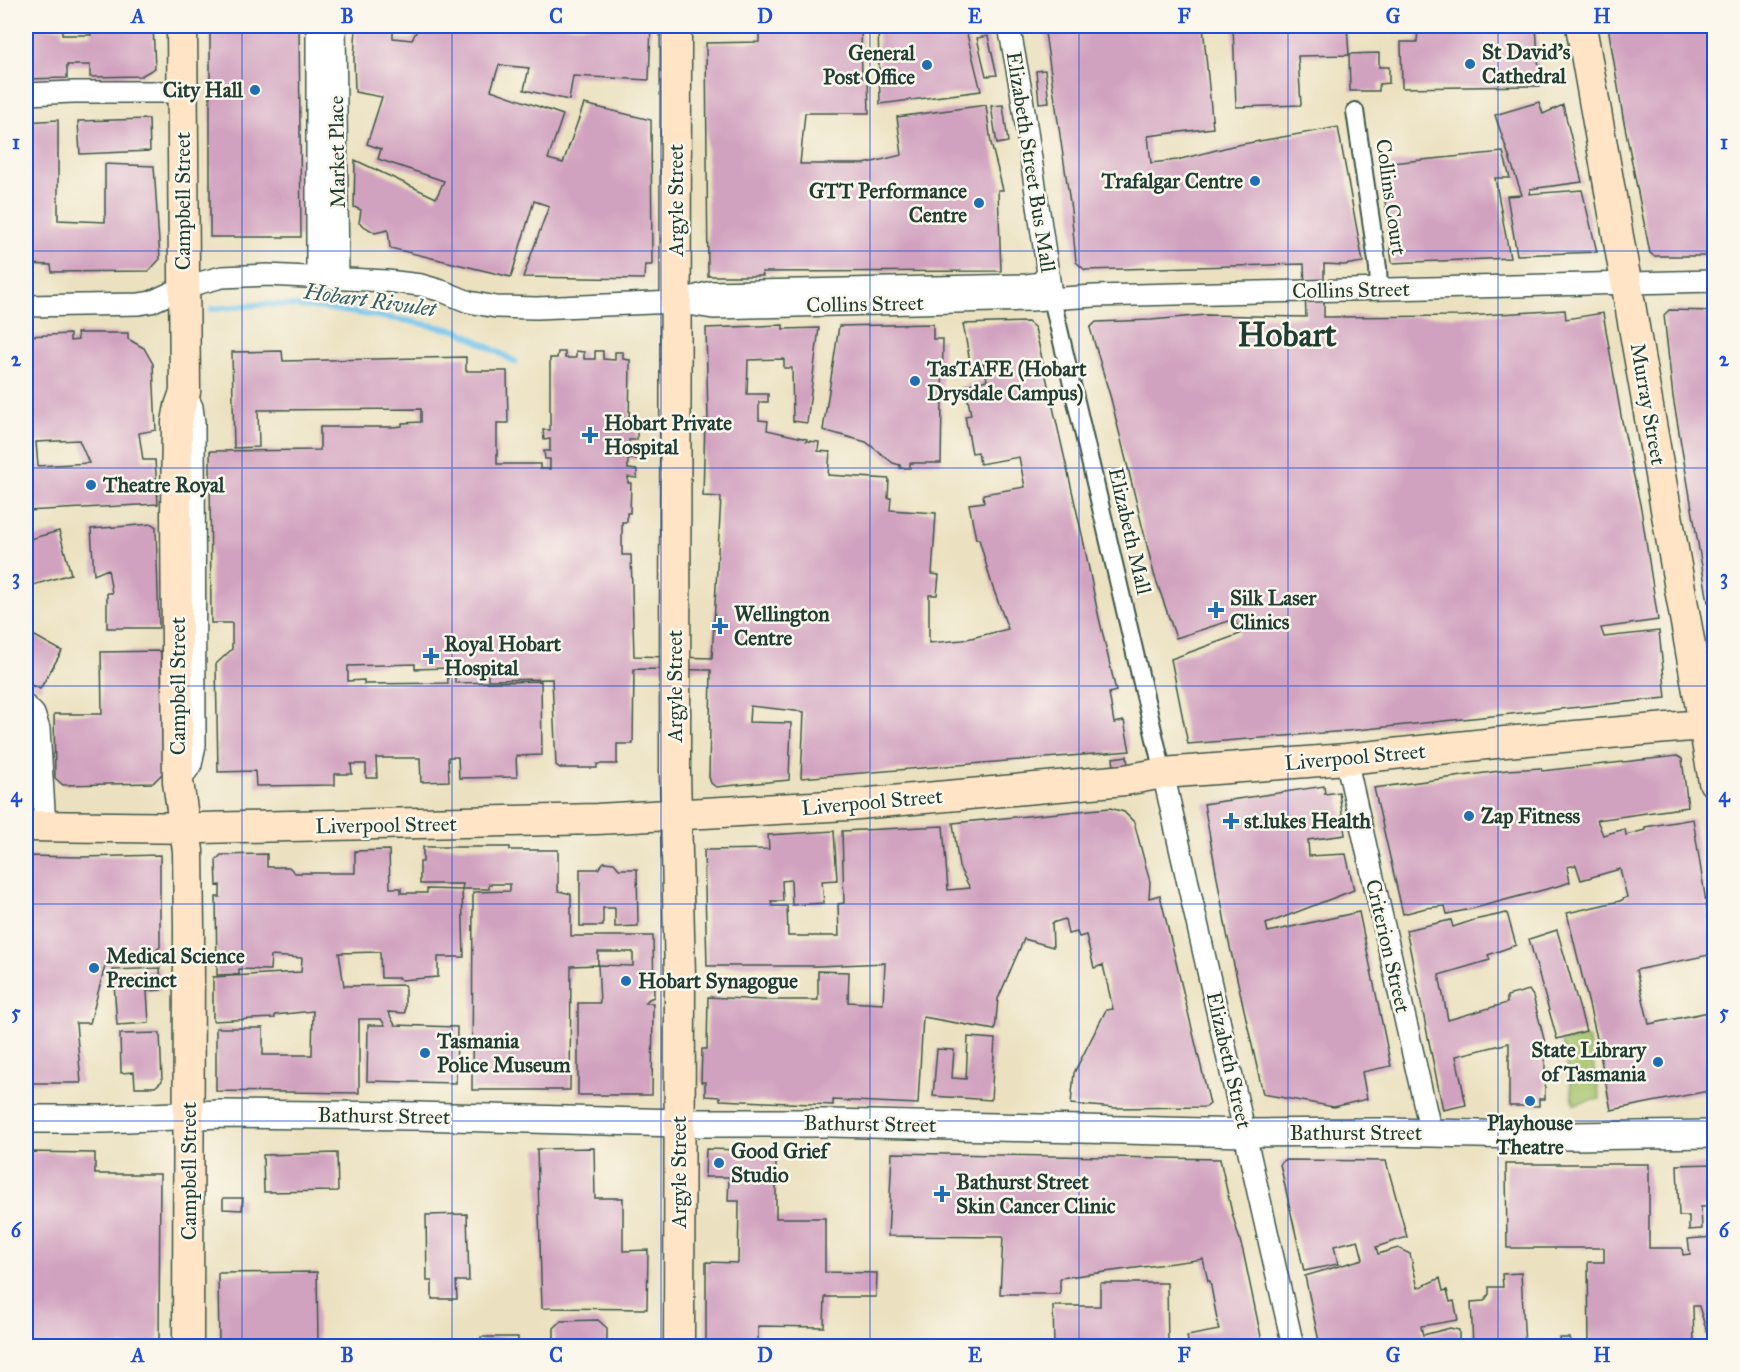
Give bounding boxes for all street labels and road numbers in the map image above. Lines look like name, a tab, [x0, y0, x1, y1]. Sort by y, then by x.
street label: Elizabeth Street Bus Mall	[1001, 50, 1061, 275]
street label: Market Place	[323, 95, 351, 209]
street label: Campbell Street	[170, 131, 196, 270]
street label: Collins Court	[1370, 137, 1412, 257]
street label: Argyle Street	[663, 143, 689, 257]
street label: Collins Street	[1292, 276, 1411, 304]
street label: Collins Street	[806, 290, 925, 318]
street label: Murray Street	[1624, 341, 1672, 468]
street label: Elizabeth Mall	[1103, 465, 1157, 597]
street label: Campbell Street	[165, 616, 191, 755]
street label: Argyle Street	[662, 629, 688, 743]
street label: Liverpool Street	[1283, 738, 1427, 776]
street label: Liverpool Street	[800, 783, 944, 821]
street label: Liverpool Street	[315, 811, 458, 839]
street label: Criterion Street	[1360, 877, 1416, 1016]
street label: Elizabeth Street	[1201, 989, 1258, 1132]
street label: Campbell Street	[176, 1101, 202, 1240]
street label: Bathurst Street	[317, 1102, 451, 1130]
street label: Bathurst Street	[803, 1110, 937, 1138]
street label: Argyle Street	[666, 1115, 692, 1229]
street label: Bathurst Street	[1290, 1120, 1423, 1146]

